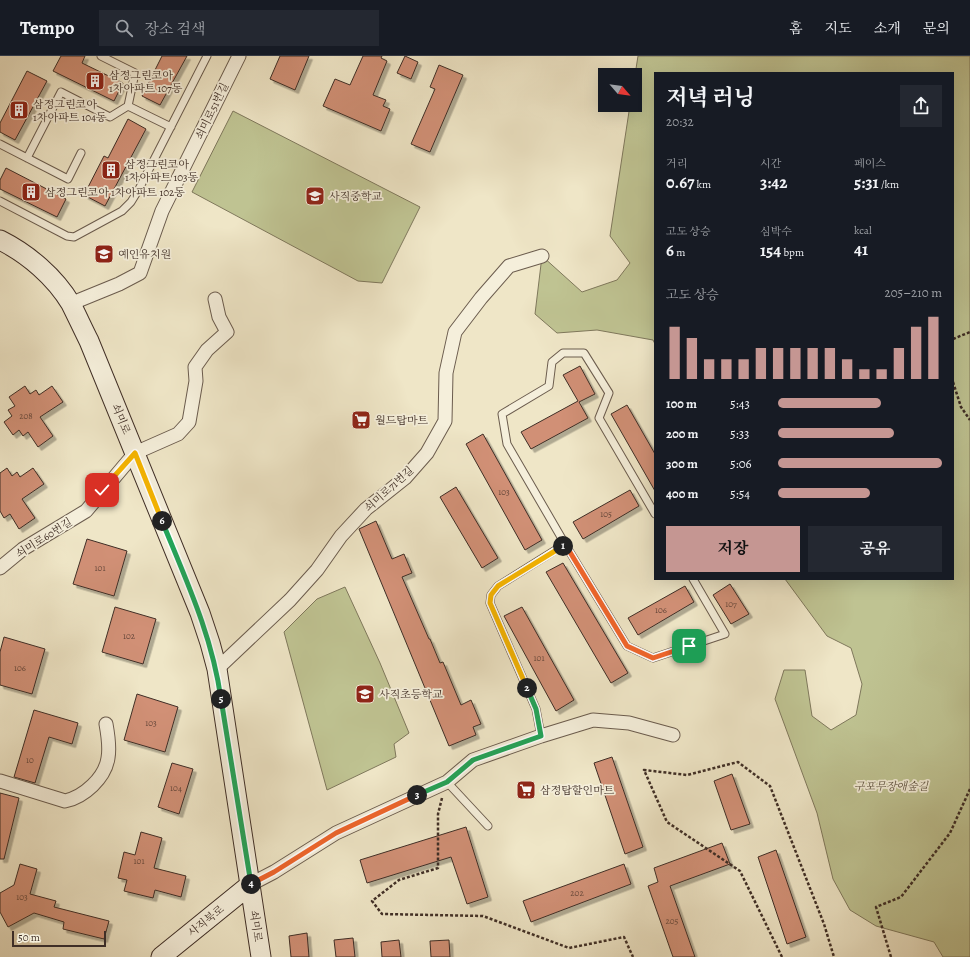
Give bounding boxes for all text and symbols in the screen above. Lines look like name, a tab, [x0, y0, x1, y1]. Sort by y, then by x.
search box	[99, 10, 379, 46]
text: Tempo	[20, 15, 75, 41]
icon: search	[113, 17, 135, 39]
text: 장소 검색	[145, 19, 206, 39]
text: 홈	[789, 19, 803, 38]
text: 지도	[825, 19, 852, 38]
text: 소개	[874, 19, 901, 38]
text: 문의	[923, 19, 950, 38]
place label: 삼정그린코아 1차아파트 107동	[109, 68, 183, 96]
north arrow	[598, 68, 642, 112]
map controls	[598, 68, 642, 112]
building icon: 삼정그린코아 1차아파트 107동	[84, 70, 106, 92]
street label: 쇠미로51번길	[192, 80, 232, 142]
text: 저녁 러닝	[666, 83, 755, 113]
button: share	[900, 85, 942, 127]
place label: 삼정그린코아 1차아파트 104동	[33, 97, 107, 125]
building icon: 삼정그린코아 1차아파트 104동	[8, 99, 30, 121]
text: 20:32	[666, 113, 694, 130]
text: 거리	[666, 156, 687, 171]
text: 시간	[760, 156, 781, 171]
text: 페이스	[854, 156, 886, 171]
place label: 삼정그린코아 1차아파트 103동	[125, 157, 199, 185]
building icon: 삼정그린코아 1차아파트 103동	[100, 159, 122, 181]
text: 0.67	[666, 171, 694, 194]
text: 3:42	[760, 171, 788, 194]
text: 5:31	[854, 171, 879, 194]
text: km	[694, 177, 711, 192]
text: /km	[879, 177, 899, 192]
building icon: 삼정그린코아 1차아파트 102동	[20, 181, 42, 203]
place label: 삼정그린코아 1차아파트 102동	[45, 185, 185, 200]
school or university icon: 사직중학교	[304, 185, 326, 207]
place label: 사직중학교	[329, 189, 383, 204]
text: kcal	[854, 223, 872, 238]
text: 고도 상승	[666, 224, 711, 239]
text: 심박수	[760, 224, 792, 239]
text: 41	[854, 238, 868, 261]
text: 6	[666, 239, 674, 262]
text: 154	[760, 239, 781, 262]
school or university icon: 예인유치원	[93, 243, 115, 265]
text: m	[674, 245, 685, 260]
text: bpm	[781, 245, 804, 260]
place label: 예인유치원	[118, 247, 171, 262]
text: 205–210 m	[884, 284, 942, 301]
text: 고도 상승	[666, 286, 719, 303]
text: 100 m	[666, 395, 697, 412]
text: 5:43	[730, 395, 750, 412]
street label: 쇠미로	[108, 401, 134, 437]
supermarket icon: 월드탑마트	[350, 409, 372, 431]
house number: 208	[19, 410, 33, 422]
place label: 월드탑마트	[375, 413, 429, 428]
text: 200 m	[666, 425, 699, 442]
text: 5:33	[730, 425, 750, 442]
text: 300 m	[666, 455, 698, 472]
text: 5:06	[730, 455, 752, 472]
street label: 쇠미로71번길	[361, 463, 417, 515]
pin	[85, 473, 119, 507]
icon: check	[91, 479, 113, 501]
text: 400 m	[666, 485, 698, 502]
text: 5:54	[730, 485, 750, 502]
house number: 103	[498, 486, 510, 498]
house number: 105	[600, 508, 612, 520]
pin: 6	[152, 511, 172, 531]
text: 6	[159, 513, 165, 528]
street label: 쇠미로60번길	[13, 515, 75, 561]
button: 저장	[666, 526, 800, 572]
button: 공유	[808, 526, 942, 572]
pin: 1	[553, 536, 573, 556]
text: 1	[561, 538, 565, 553]
house number: 101	[95, 562, 105, 574]
house number: 107	[725, 598, 737, 610]
house number: 106	[655, 604, 667, 616]
pin	[672, 629, 706, 663]
house number: 102	[123, 630, 136, 642]
icon: arrive	[678, 635, 700, 657]
house number: 101	[534, 652, 544, 664]
house number: 106	[14, 662, 26, 674]
pin: 2	[517, 678, 537, 698]
text: 2	[524, 680, 530, 695]
school or university icon: 사직초등학교	[354, 683, 376, 705]
place label: 사직초등학교	[379, 687, 443, 702]
pin: 5	[211, 689, 231, 709]
text: 5	[219, 691, 223, 706]
house number: 103	[145, 717, 157, 729]
house number: 10	[26, 754, 34, 766]
supermarket icon: 삼정탑할인마트	[515, 779, 537, 801]
park label: 구포무장애숲길	[854, 779, 930, 794]
house number: 104	[170, 782, 182, 794]
place label: 삼정탑할인마트	[540, 783, 615, 798]
pin: 3	[407, 785, 427, 805]
text: 3	[415, 787, 419, 802]
house number: 101	[134, 855, 144, 867]
pin: 4	[241, 874, 261, 894]
text: 4	[248, 876, 254, 891]
house number: 202	[570, 887, 584, 899]
house number: 103	[16, 891, 28, 903]
street label: 사직북로	[185, 902, 228, 940]
street label: 쇠미로	[246, 909, 266, 943]
house number: 205	[666, 915, 679, 927]
scale bar	[12, 929, 106, 948]
text: 50 m	[18, 930, 40, 945]

